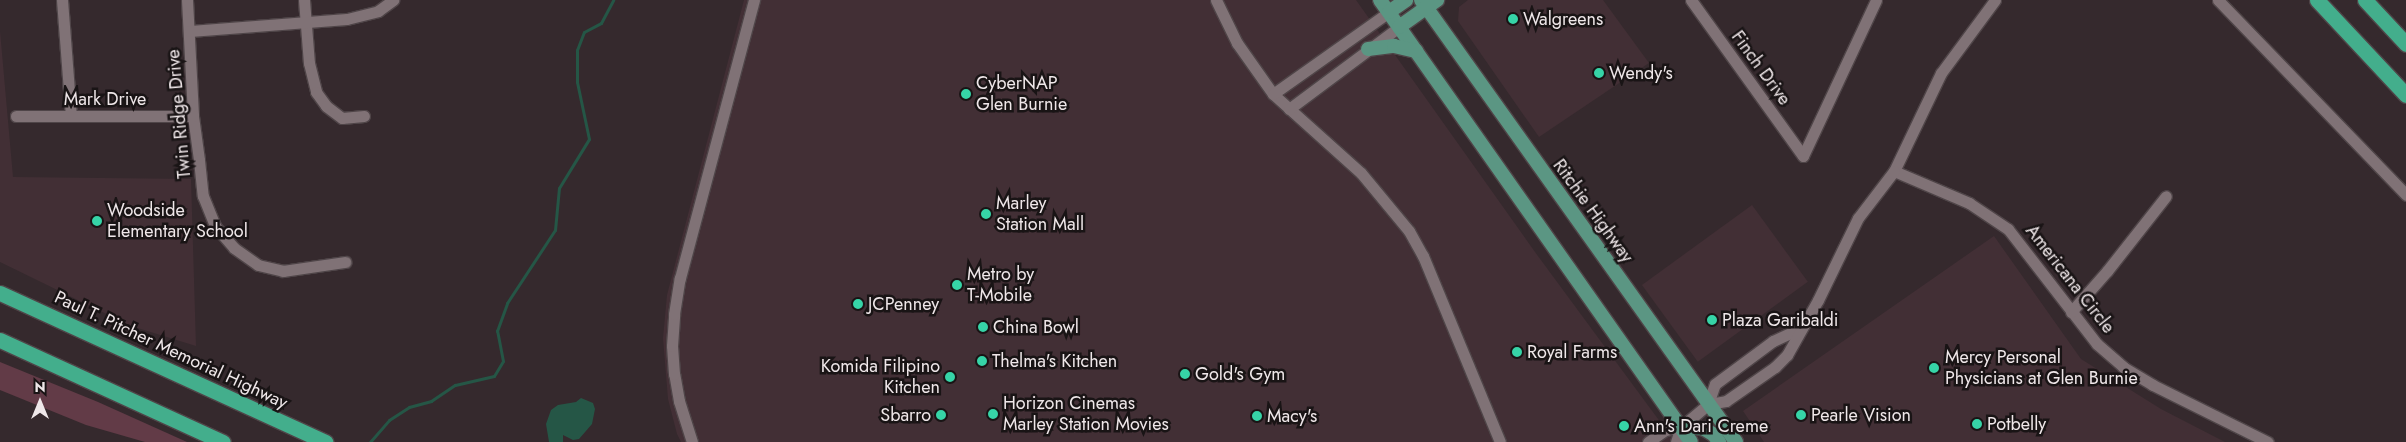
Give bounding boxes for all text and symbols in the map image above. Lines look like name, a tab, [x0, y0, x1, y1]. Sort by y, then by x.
place label: Walgreens	[1523, 8, 1603, 30]
marker: Walgreens	[1507, 13, 1519, 25]
street label: Finch Drive	[1727, 27, 1795, 109]
street label: Twin Ridge Drive	[163, 49, 195, 179]
place label: Wendy's	[1609, 62, 1673, 84]
marker: Wendy's	[1593, 67, 1605, 79]
place label: CyberNAP Glen Burnie	[976, 73, 1067, 116]
street label: Mark Drive	[64, 88, 146, 110]
marker: CyberNAP Glen Burnie	[960, 88, 972, 100]
street label: Ritchie Highway	[1548, 155, 1638, 267]
place label: Marley Station Mall	[996, 193, 1084, 235]
place label: Woodside Elementary School	[107, 200, 248, 242]
marker: Marley Station Mall	[980, 208, 992, 220]
marker: Woodside Elementary School	[91, 215, 103, 227]
street label: Americana Circle	[2021, 220, 2119, 338]
place label: Metro by T-Mobile	[967, 264, 1034, 306]
marker: Metro by T-Mobile	[951, 279, 963, 291]
street label: Paul T. Pitcher Memorial Highway	[51, 286, 291, 414]
place label: JCPenney	[868, 293, 939, 315]
marker: JCPenney	[852, 298, 864, 310]
place label: Plaza Garibaldi	[1722, 309, 1838, 331]
marker: Plaza Garibaldi	[1706, 314, 1718, 326]
place label: China Bowl	[993, 316, 1079, 338]
marker: China Bowl	[977, 321, 989, 333]
place label: Royal Farms	[1527, 341, 1617, 363]
marker: Royal Farms	[1511, 346, 1523, 358]
place label: Mercy Personal Physicians at Glen Burnie	[1945, 347, 2138, 389]
place label: Thelma's Kitchen	[992, 350, 1117, 372]
marker: Thelma's Kitchen	[976, 355, 988, 367]
place label: Komida Filipino Kitchen	[821, 356, 940, 398]
marker: Mercy Personal Physicians at Glen Burnie	[1927, 361, 1941, 375]
place label: Gold's Gym	[1195, 363, 1285, 385]
marker: Gold's Gym	[1179, 368, 1191, 380]
marker: Komida Filipino Kitchen	[944, 371, 956, 383]
north arrow	[15, 377, 65, 427]
text: N	[34, 377, 46, 397]
place label: Horizon Cinemas Marley Station Movies	[1003, 393, 1169, 436]
place label: Sbarro	[880, 404, 931, 426]
place label: Pearle Vision	[1811, 404, 1911, 426]
place label: Macy's	[1267, 405, 1317, 427]
marker: Horizon Cinemas Marley Station Movies	[987, 408, 999, 420]
marker: Sbarro	[935, 409, 947, 421]
marker: Pearle Vision	[1795, 409, 1807, 421]
marker: Macy's	[1251, 410, 1263, 422]
place label: Potbelly	[1987, 413, 2046, 435]
place label: Ann's Dari Creme	[1634, 415, 1768, 437]
marker: Potbelly	[1971, 418, 1983, 430]
marker: Ann's Dari Creme	[1618, 420, 1630, 432]

